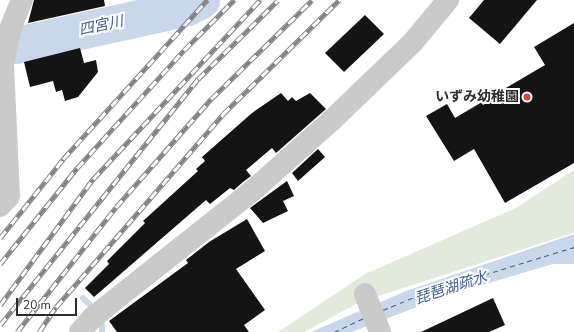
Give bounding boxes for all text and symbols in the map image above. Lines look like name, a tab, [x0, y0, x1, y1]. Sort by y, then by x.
water label: 四宮川	[77, 13, 125, 39]
place label: いずみ幼稚園	[435, 89, 519, 105]
marker: いずみ幼稚園	[522, 92, 532, 102]
water label: 琵琶湖疏水	[413, 268, 489, 308]
scale bar	[18, 290, 79, 316]
text: 20 m	[23, 297, 51, 313]

